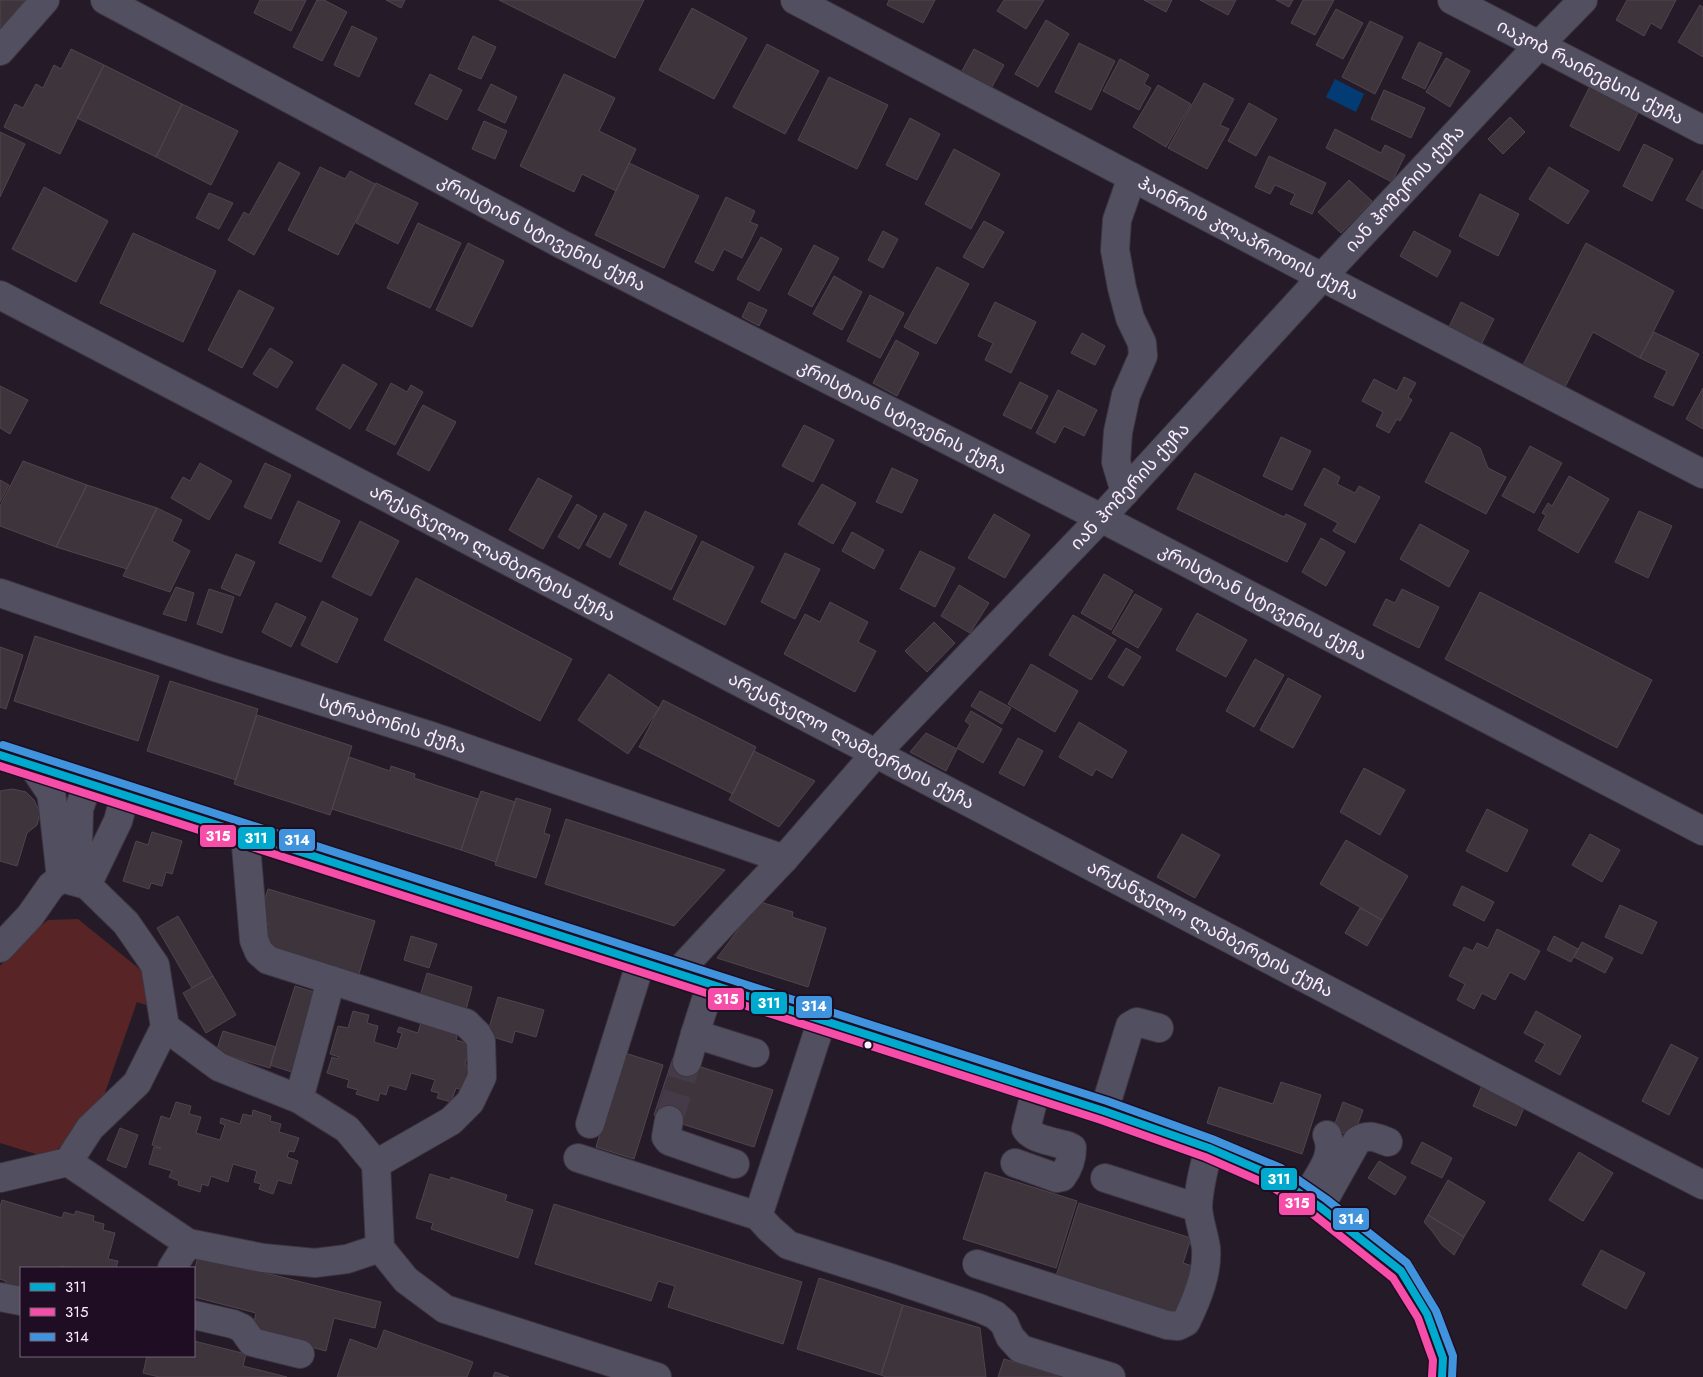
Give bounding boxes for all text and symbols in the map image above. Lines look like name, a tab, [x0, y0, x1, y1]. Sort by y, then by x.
street label: იაკობ რაინეგსის ქუჩა	[1493, 13, 1689, 131]
street label: იან ჰომერის ქუჩა	[1339, 119, 1471, 258]
street label: კრისტიან სტივენის ქუჩა	[433, 167, 650, 298]
street label: ჰაინრიხ კლაპროთის ქუჩა	[1133, 169, 1363, 307]
street label: კრისტიან სტივენის ქუჩა	[793, 353, 1012, 481]
street label: იან ჰომერის ქუჩა	[1064, 417, 1196, 556]
street label: არქანჯელო ლამბერტის ქუჩა	[365, 478, 620, 628]
street label: კრისტიან სტივენის ქუჩა	[1154, 537, 1371, 667]
street label: არქანჯელო ლამბერტის ქუჩა	[724, 666, 979, 816]
street label: სტრაბონის ქუჩა	[315, 688, 470, 760]
line badge: 315	[199, 824, 237, 848]
text: 315	[206, 826, 230, 846]
line badge: 311	[237, 826, 276, 850]
text: 311	[245, 828, 267, 848]
line badge: 314	[278, 828, 316, 852]
text: 314	[284, 830, 310, 850]
street label: არქანჯელო ლამბერტის ქუჩა	[1083, 853, 1338, 1004]
line badge: 315	[707, 987, 745, 1011]
text: 315	[714, 989, 738, 1009]
line badge: 311	[750, 991, 788, 1015]
text: 311	[758, 993, 780, 1013]
line badge: 314	[795, 995, 833, 1019]
text: 314	[801, 996, 827, 1016]
unlabelled marker	[863, 1040, 873, 1050]
line badge: 311	[1260, 1167, 1298, 1191]
text: 311	[1268, 1169, 1290, 1189]
line badge: 315	[1278, 1192, 1316, 1216]
text: 315	[1285, 1193, 1309, 1213]
line badge: 314	[1332, 1207, 1370, 1231]
text: 314	[1338, 1209, 1364, 1229]
legend	[20, 1267, 195, 1357]
text: 311	[65, 1276, 87, 1298]
text: 315	[65, 1301, 88, 1323]
text: 314	[65, 1326, 89, 1348]

